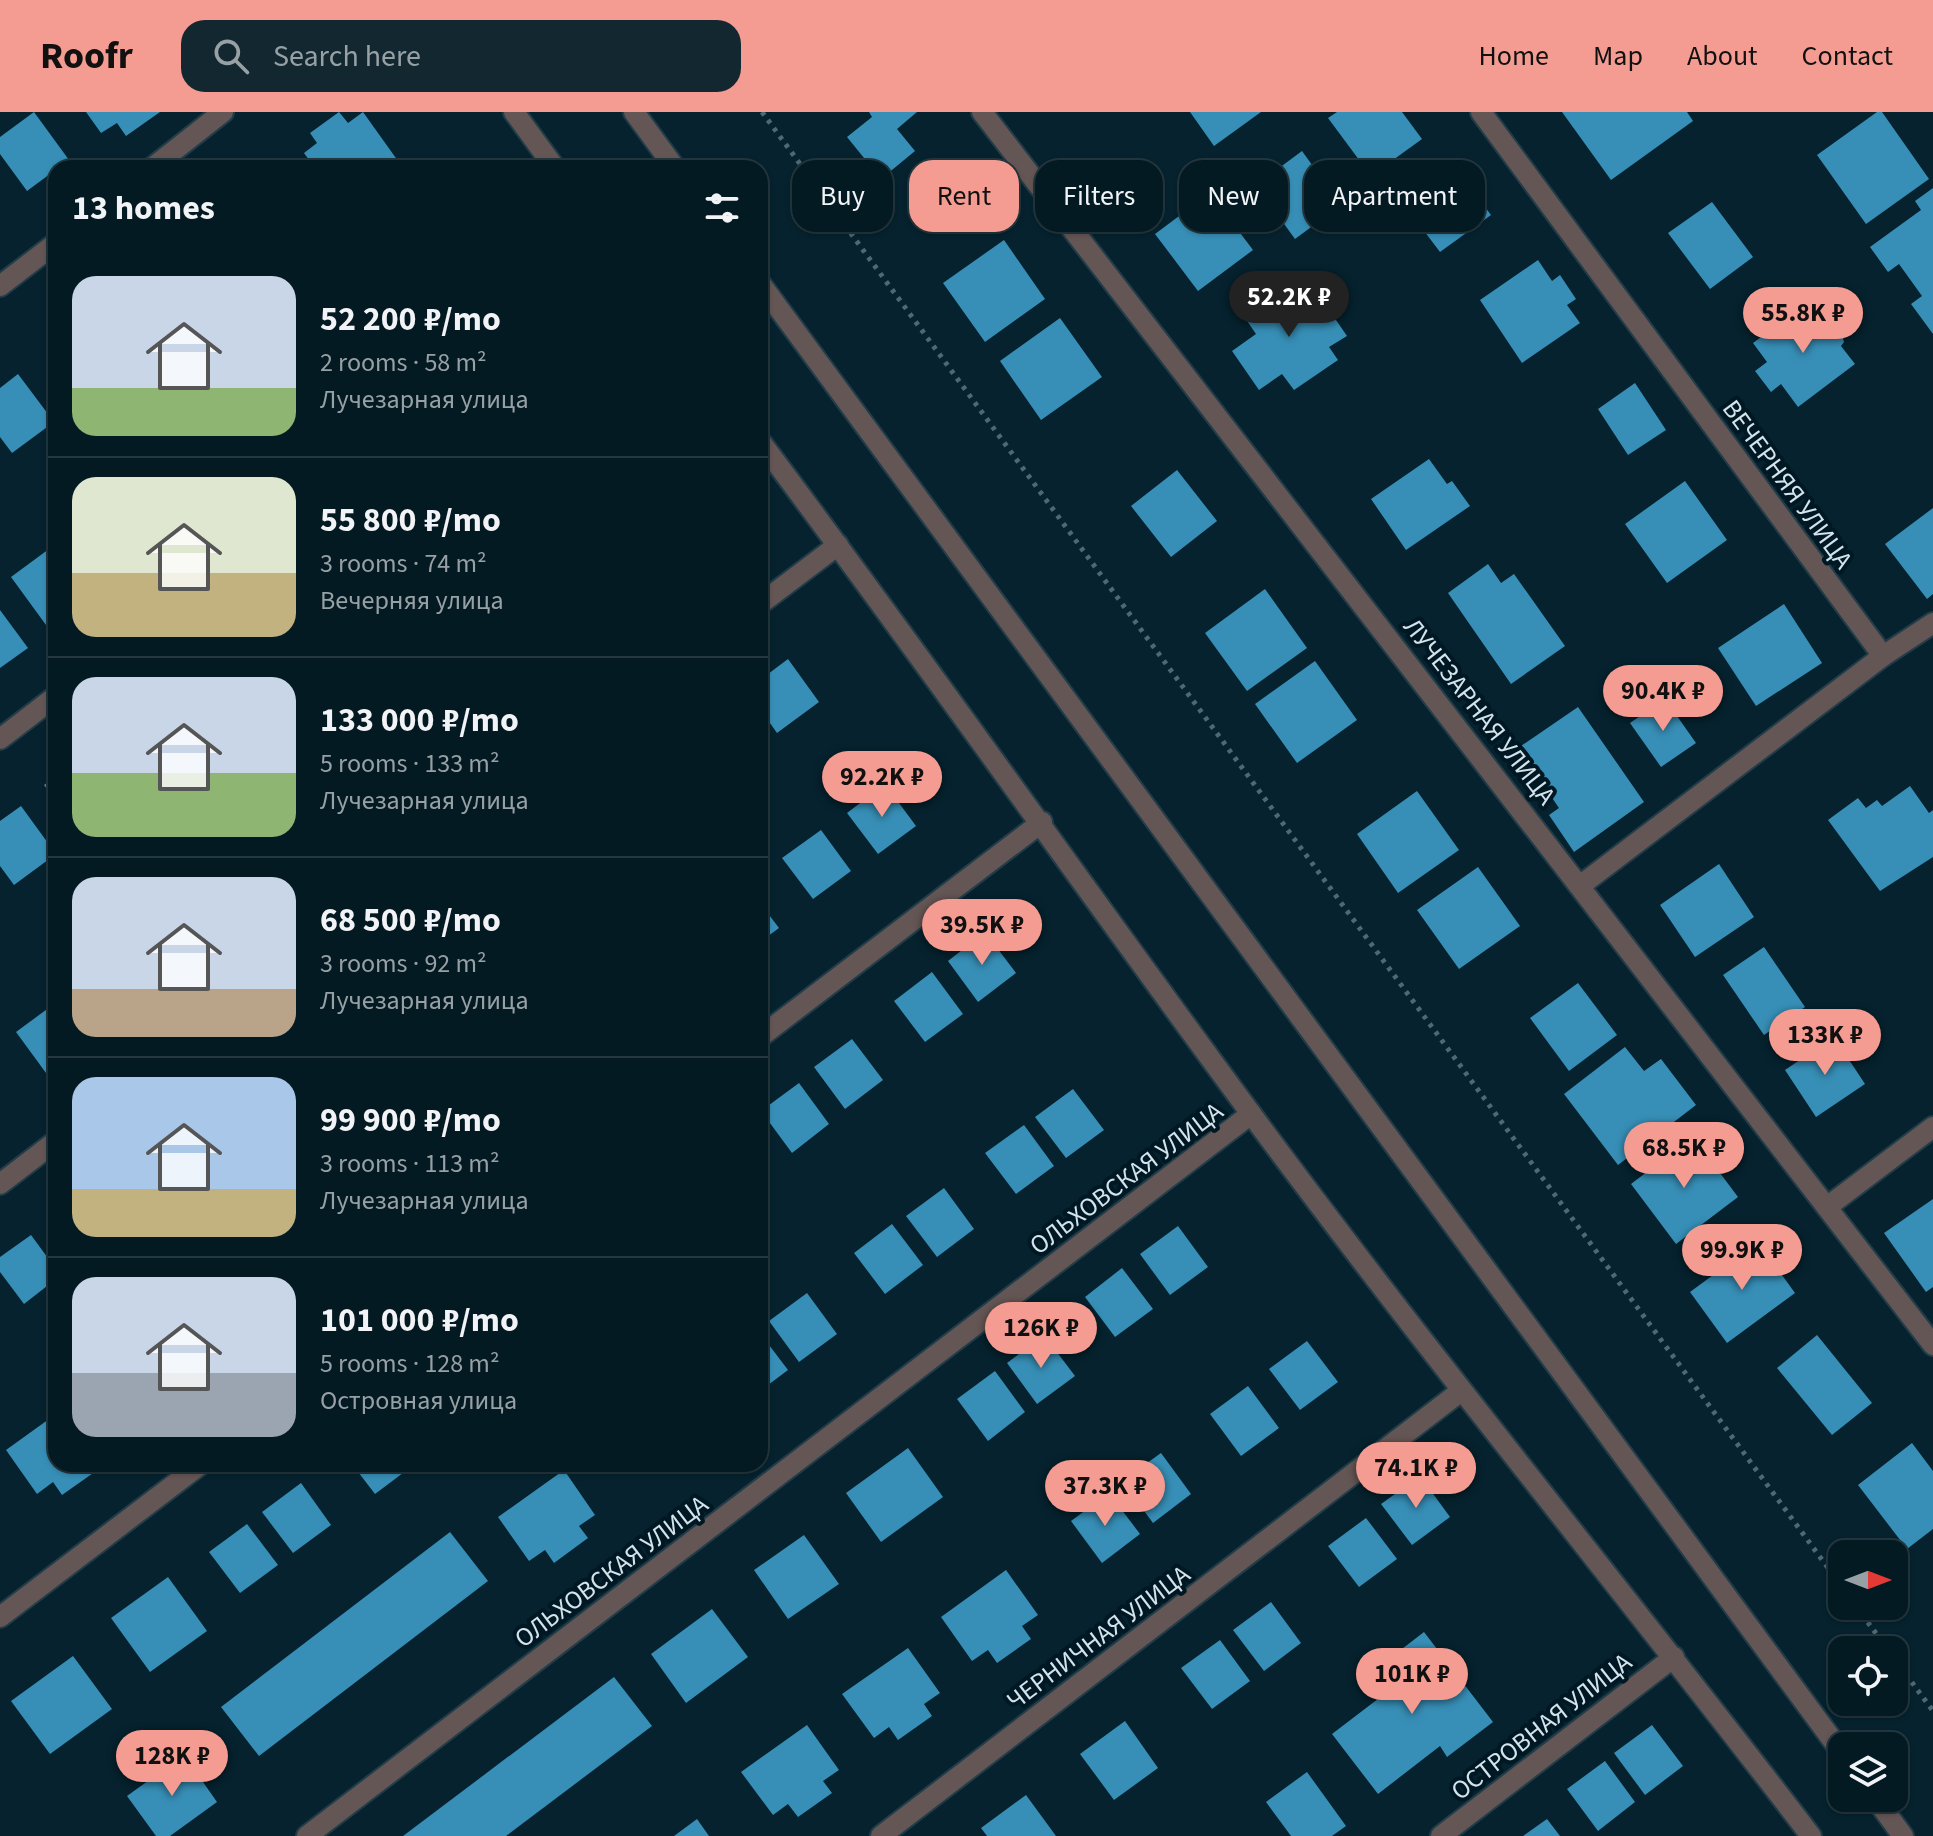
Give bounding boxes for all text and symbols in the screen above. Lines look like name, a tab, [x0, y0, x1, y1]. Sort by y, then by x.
search box	[181, 20, 741, 92]
text: Roofr	[40, 29, 133, 83]
icon: search	[209, 34, 253, 78]
text: Search here	[273, 35, 421, 78]
text: Home	[1478, 36, 1549, 76]
text: Map	[1593, 36, 1643, 76]
text: About	[1687, 36, 1758, 76]
text: Contact	[1802, 36, 1893, 76]
chip: Buy	[792, 160, 893, 232]
chip: Rent	[909, 160, 1019, 232]
chip: Filters	[1035, 160, 1163, 232]
chip: New	[1179, 160, 1288, 232]
chip: Apartment	[1304, 160, 1485, 232]
text: 13 homes	[72, 184, 215, 233]
icon: filters	[700, 186, 744, 230]
pin: 52.2K ₽	[1215, 271, 1363, 339]
text: 52.2K ₽	[1247, 278, 1331, 315]
pin: 55.8K ₽	[1729, 287, 1877, 355]
text: 55.8K ₽	[1761, 294, 1845, 331]
text: 52 200 ₽/mo	[320, 295, 501, 344]
icon: home	[136, 308, 232, 404]
text: 2 rooms · 58 m²	[320, 344, 487, 381]
text: Лучезарная улица	[320, 381, 529, 418]
street label: ВЕЧЕРНЯЯ УЛИЦА	[1714, 392, 1862, 577]
text: 55 800 ₽/mo	[320, 496, 501, 545]
icon: home	[136, 509, 232, 605]
text: 3 rooms · 74 m²	[320, 545, 487, 582]
text: Вечерняя улица	[320, 582, 504, 619]
street label: ЛУЧЕЗАРНАЯ УЛИЦА	[1395, 610, 1565, 813]
pin: 90.4K ₽	[1589, 665, 1737, 733]
text: 90.4K ₽	[1621, 672, 1705, 709]
text: 133 000 ₽/mo	[320, 696, 519, 745]
icon: home	[136, 709, 232, 805]
text: 5 rooms · 133 m²	[320, 745, 499, 782]
pin: 92.2K ₽	[808, 751, 956, 819]
text: 92.2K ₽	[840, 758, 924, 795]
text: Лучезарная улица	[320, 782, 529, 819]
text: 68 500 ₽/mo	[320, 896, 501, 945]
pin: 39.5K ₽	[908, 899, 1056, 967]
text: 39.5K ₽	[940, 906, 1024, 943]
icon: home	[136, 909, 232, 1005]
text: 3 rooms · 92 m²	[320, 945, 487, 982]
text: Лучезарная улица	[320, 982, 529, 1019]
pin: 133K ₽	[1760, 1009, 1890, 1077]
text: 133K ₽	[1787, 1016, 1863, 1053]
street label: ОЛЬХОВСКАЯ УЛИЦА	[1022, 1093, 1232, 1264]
text: 99 900 ₽/mo	[320, 1096, 501, 1145]
icon: home	[136, 1109, 232, 1205]
pin: 68.5K ₽	[1610, 1122, 1758, 1190]
text: 68.5K ₽	[1642, 1129, 1726, 1166]
text: 3 rooms · 113 m²	[320, 1145, 499, 1182]
text: Лучезарная улица	[320, 1182, 529, 1219]
pin: 99.9K ₽	[1668, 1224, 1816, 1292]
text: 99.9K ₽	[1700, 1231, 1784, 1268]
text: 101 000 ₽/mo	[320, 1296, 519, 1345]
pin: 126K ₽	[976, 1302, 1106, 1370]
icon: home	[136, 1309, 232, 1405]
text: 126K ₽	[1003, 1309, 1079, 1346]
text: 5 rooms · 128 m²	[320, 1345, 499, 1382]
text: Островная улица	[320, 1382, 517, 1419]
pin: 74.1K ₽	[1342, 1442, 1490, 1510]
text: 74.1K ₽	[1374, 1449, 1458, 1486]
pin: 37.3K ₽	[1031, 1460, 1179, 1528]
text: 37.3K ₽	[1063, 1467, 1147, 1504]
street label: ОЛЬХОВСКАЯ УЛИЦА	[507, 1486, 717, 1657]
north arrow	[1828, 1540, 1908, 1620]
map controls	[1828, 1540, 1908, 1812]
street label: ЧЕРНИЧНАЯ УЛИЦА	[999, 1556, 1198, 1719]
button: locate	[1828, 1636, 1908, 1716]
street label: ОСТРОВНАЯ УЛИЦА	[1443, 1643, 1640, 1809]
pin: 101K ₽	[1347, 1648, 1477, 1716]
text: 101K ₽	[1374, 1655, 1450, 1692]
pin: 128K ₽	[107, 1730, 237, 1798]
button: layers	[1828, 1732, 1908, 1812]
text: 128K ₽	[134, 1737, 210, 1774]

